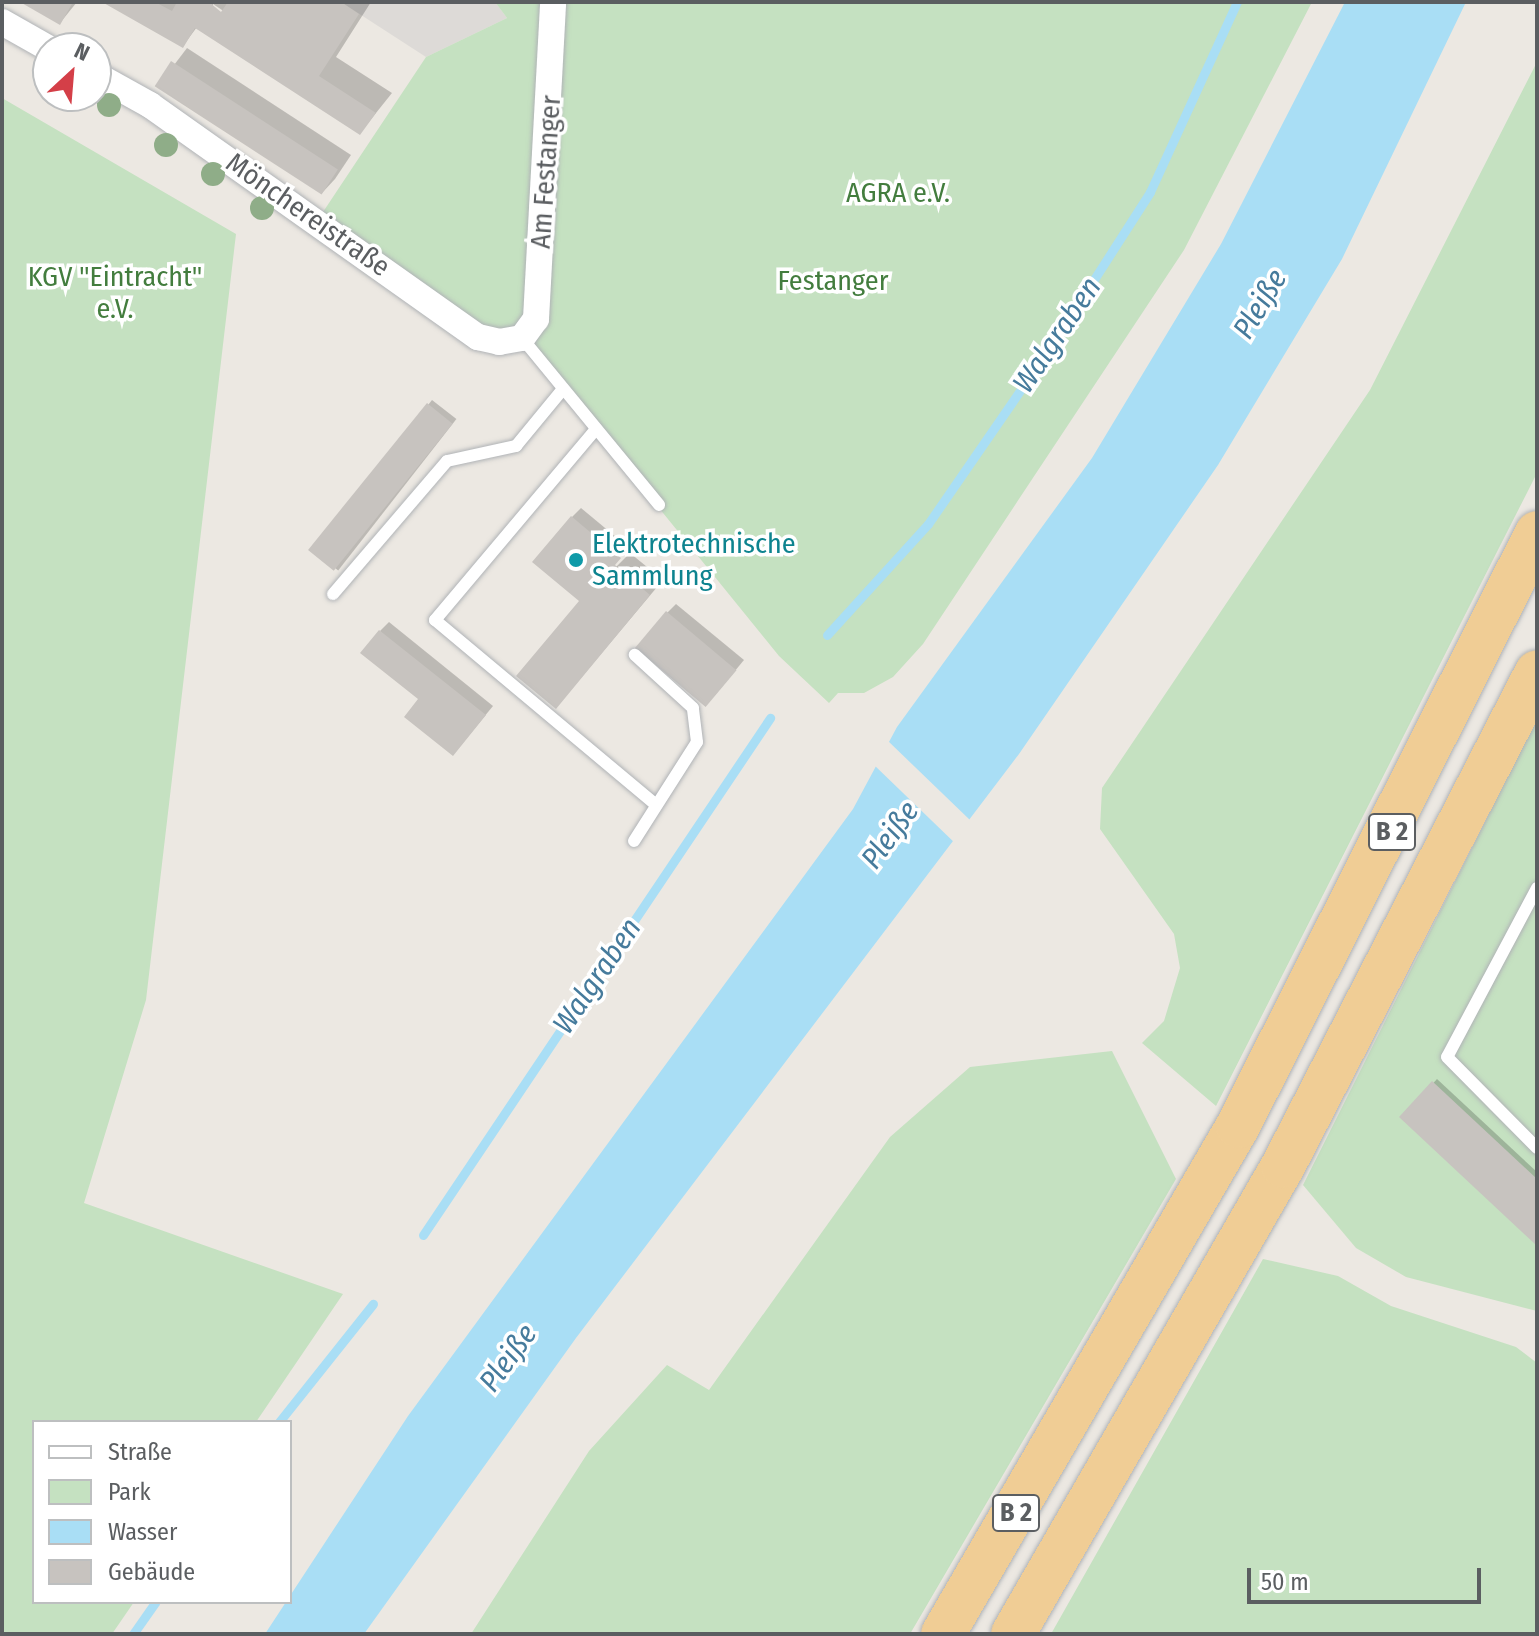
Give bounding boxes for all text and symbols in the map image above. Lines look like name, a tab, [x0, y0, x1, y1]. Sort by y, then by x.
north arrow	[32, 32, 112, 112]
text: N	[70, 37, 94, 67]
street label: Am Festanger	[524, 94, 568, 250]
street label: Mönchereistraße	[220, 146, 396, 284]
park label: AGRA e.V.	[846, 176, 950, 210]
park label: KGV "Eintracht" e.V.	[28, 260, 202, 326]
water label: Pleiße	[1225, 263, 1295, 345]
park label: Festanger	[778, 264, 888, 298]
water label: Walgraben	[1005, 270, 1109, 400]
place label: Elektrotechnische Sammlung	[592, 527, 796, 593]
marker: Elektrotechnische Sammlung	[567, 551, 585, 569]
water label: Pleiße	[854, 794, 926, 876]
road number: B 2	[1368, 810, 1416, 854]
water label: Walgraben	[545, 911, 649, 1041]
water label: Pleiße	[472, 1317, 544, 1399]
legend	[32, 1420, 292, 1604]
text: Straße	[108, 1438, 172, 1466]
text: Park	[108, 1478, 151, 1506]
road number: B 2	[992, 1491, 1040, 1535]
text: Wasser	[108, 1518, 177, 1546]
scale bar	[1251, 1552, 1485, 1602]
text: Gebäude	[108, 1558, 195, 1586]
text: 50 m	[1261, 1568, 1309, 1596]

